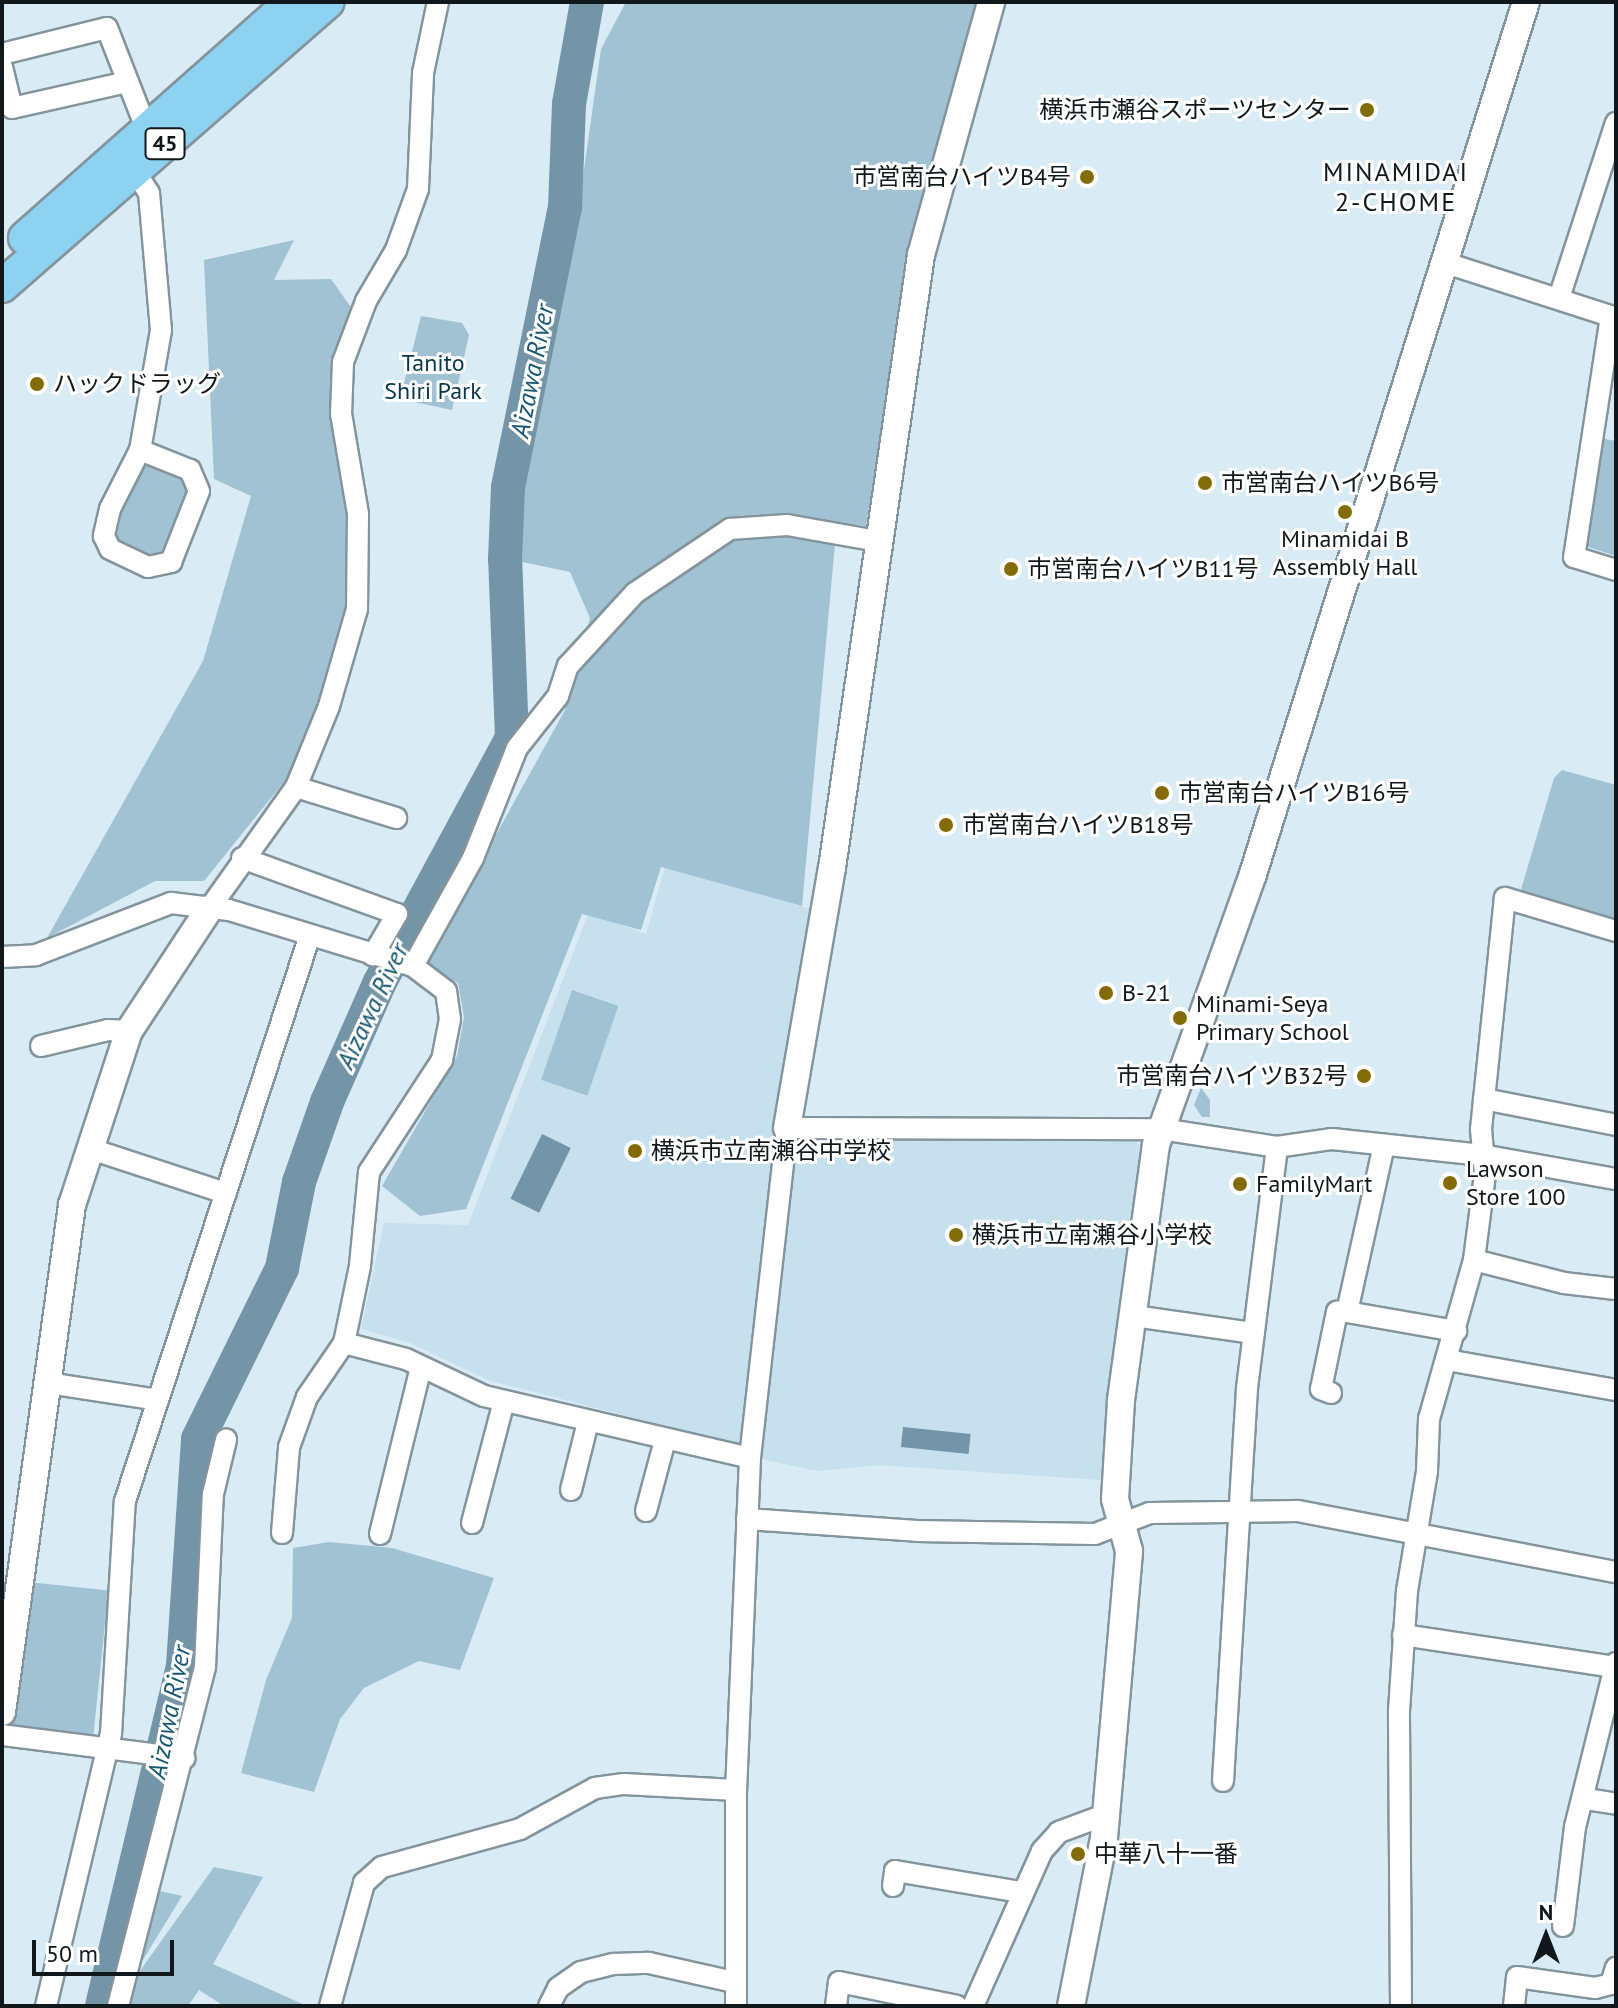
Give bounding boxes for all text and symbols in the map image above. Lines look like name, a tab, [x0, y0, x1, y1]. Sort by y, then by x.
place label: 横浜市瀬谷スポーツセンター	[1039, 96, 1351, 124]
marker: 横浜市瀬谷スポーツセンター	[1358, 101, 1376, 119]
road number: 45	[143, 126, 187, 162]
district label: MINAMIDAI 2-CHOME	[1323, 156, 1469, 218]
place label: 市営南台ハイツB4号	[852, 163, 1071, 191]
marker: 市営南台ハイツB4号	[1078, 168, 1096, 186]
water label: Aizawa River	[504, 302, 560, 440]
park label: Tanito Shiri Park	[384, 349, 482, 405]
place label: ハックドラッグ	[53, 370, 221, 398]
marker: ハックドラッグ	[28, 375, 46, 393]
place label: 市営南台ハイツB6号	[1221, 469, 1440, 497]
marker: 市営南台ハイツB6号	[1196, 474, 1214, 492]
marker: Minamidai B Assembly Hall	[1336, 503, 1354, 521]
place label: Minamidai B Assembly Hall	[1272, 525, 1418, 581]
place label: 市営南台ハイツB11号	[1027, 555, 1259, 583]
marker: 市営南台ハイツB11号	[1002, 560, 1020, 578]
place label: 市営南台ハイツB16号	[1178, 779, 1410, 807]
marker: 市営南台ハイツB16号	[1153, 784, 1171, 802]
place label: 市営南台ハイツB18号	[962, 811, 1194, 839]
marker: 市営南台ハイツB18号	[937, 816, 955, 834]
water label: Aizawa River	[329, 938, 415, 1074]
place label: B-21	[1122, 979, 1171, 1007]
marker: B-21	[1097, 984, 1115, 1002]
place label: Minami-Seya Primary School	[1196, 990, 1350, 1046]
marker: Minami-Seya Primary School	[1171, 1009, 1189, 1027]
place label: 市営南台ハイツB32号	[1116, 1062, 1348, 1090]
marker: 市営南台ハイツB32号	[1355, 1067, 1373, 1085]
place label: 横浜市立南瀬谷中学校	[651, 1137, 891, 1165]
marker: 横浜市立南瀬谷中学校	[626, 1142, 644, 1160]
place label: Lawson Store 100	[1466, 1155, 1565, 1211]
place label: FamilyMart	[1256, 1170, 1372, 1198]
marker: Lawson Store 100	[1441, 1174, 1459, 1192]
marker: FamilyMart	[1231, 1175, 1249, 1193]
place label: 横浜市立南瀬谷小学校	[972, 1221, 1212, 1249]
marker: 横浜市立南瀬谷小学校	[947, 1226, 965, 1244]
water label: Aizawa River	[141, 1643, 197, 1781]
place label: 中華八十一番	[1094, 1840, 1238, 1868]
marker: 中華八十一番	[1069, 1845, 1087, 1863]
north arrow	[1506, 1896, 1586, 1976]
text: N	[1539, 1898, 1553, 1926]
scale bar	[36, 1924, 178, 1974]
text: 50 m	[46, 1938, 98, 1969]

